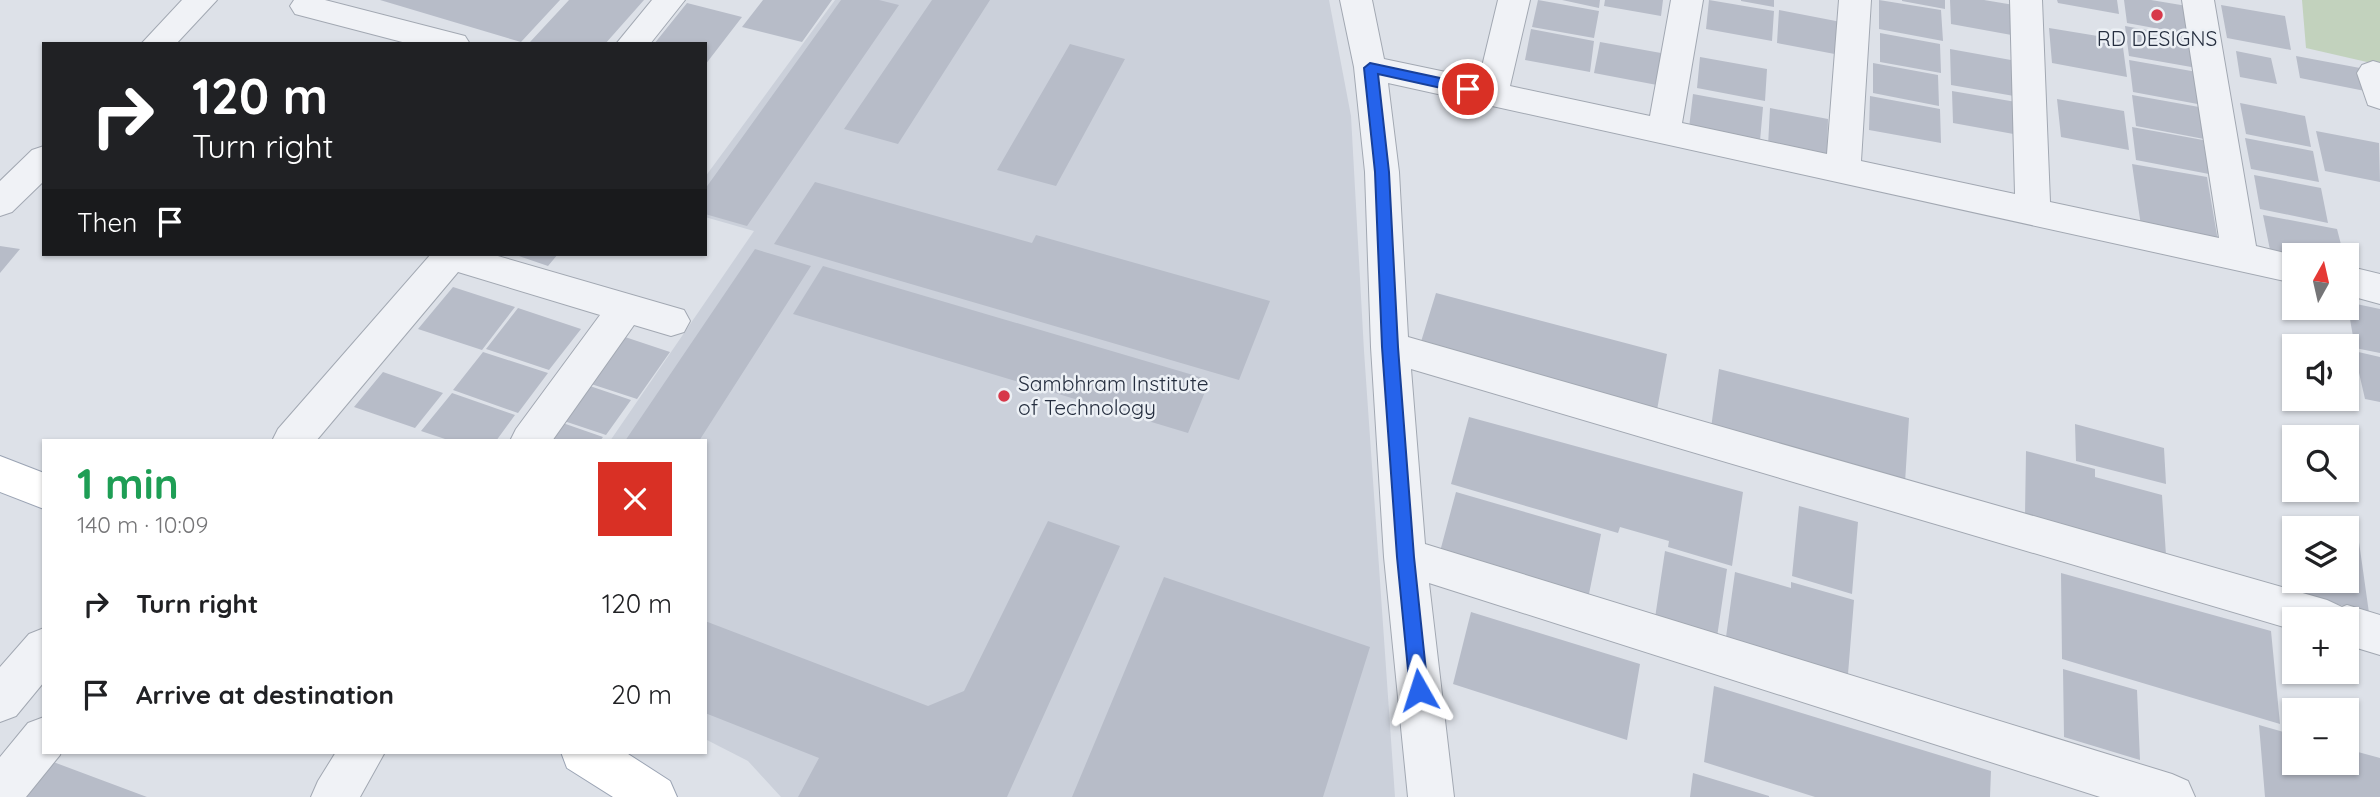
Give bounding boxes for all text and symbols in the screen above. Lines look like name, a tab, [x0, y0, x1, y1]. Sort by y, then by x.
marker: RD DESIGNS	[2149, 7, 2165, 23]
place label: RD DESIGNS	[2097, 25, 2217, 51]
pin	[1438, 59, 1498, 119]
text: 120 m	[192, 65, 328, 126]
icon: right	[77, 70, 168, 161]
icon: arrive	[1449, 70, 1487, 108]
text: Turn right	[192, 126, 333, 166]
icon: arrive	[151, 203, 189, 241]
text: Then	[77, 206, 137, 239]
north arrow	[2282, 243, 2359, 320]
map controls	[2282, 243, 2359, 775]
button: sound	[2282, 334, 2359, 411]
place label: Sambhram Institute of Technology	[1018, 370, 1209, 420]
marker: Sambhram Institute of Technology	[996, 388, 1012, 404]
button: search	[2282, 425, 2359, 502]
text: 1 min	[77, 457, 179, 510]
button: close	[598, 462, 672, 536]
text: 140 m · 10:09	[77, 510, 208, 539]
button: layers	[2282, 516, 2359, 593]
icon: right	[77, 585, 115, 623]
text: Turn right	[136, 587, 258, 620]
text: 120 m	[602, 587, 672, 620]
button: +	[2282, 607, 2359, 684]
position arrow	[1382, 653, 1456, 727]
icon: arrive	[77, 676, 115, 714]
text: Arrive at destination	[136, 678, 394, 711]
text: 20 m	[611, 678, 672, 711]
button: −	[2282, 698, 2359, 775]

